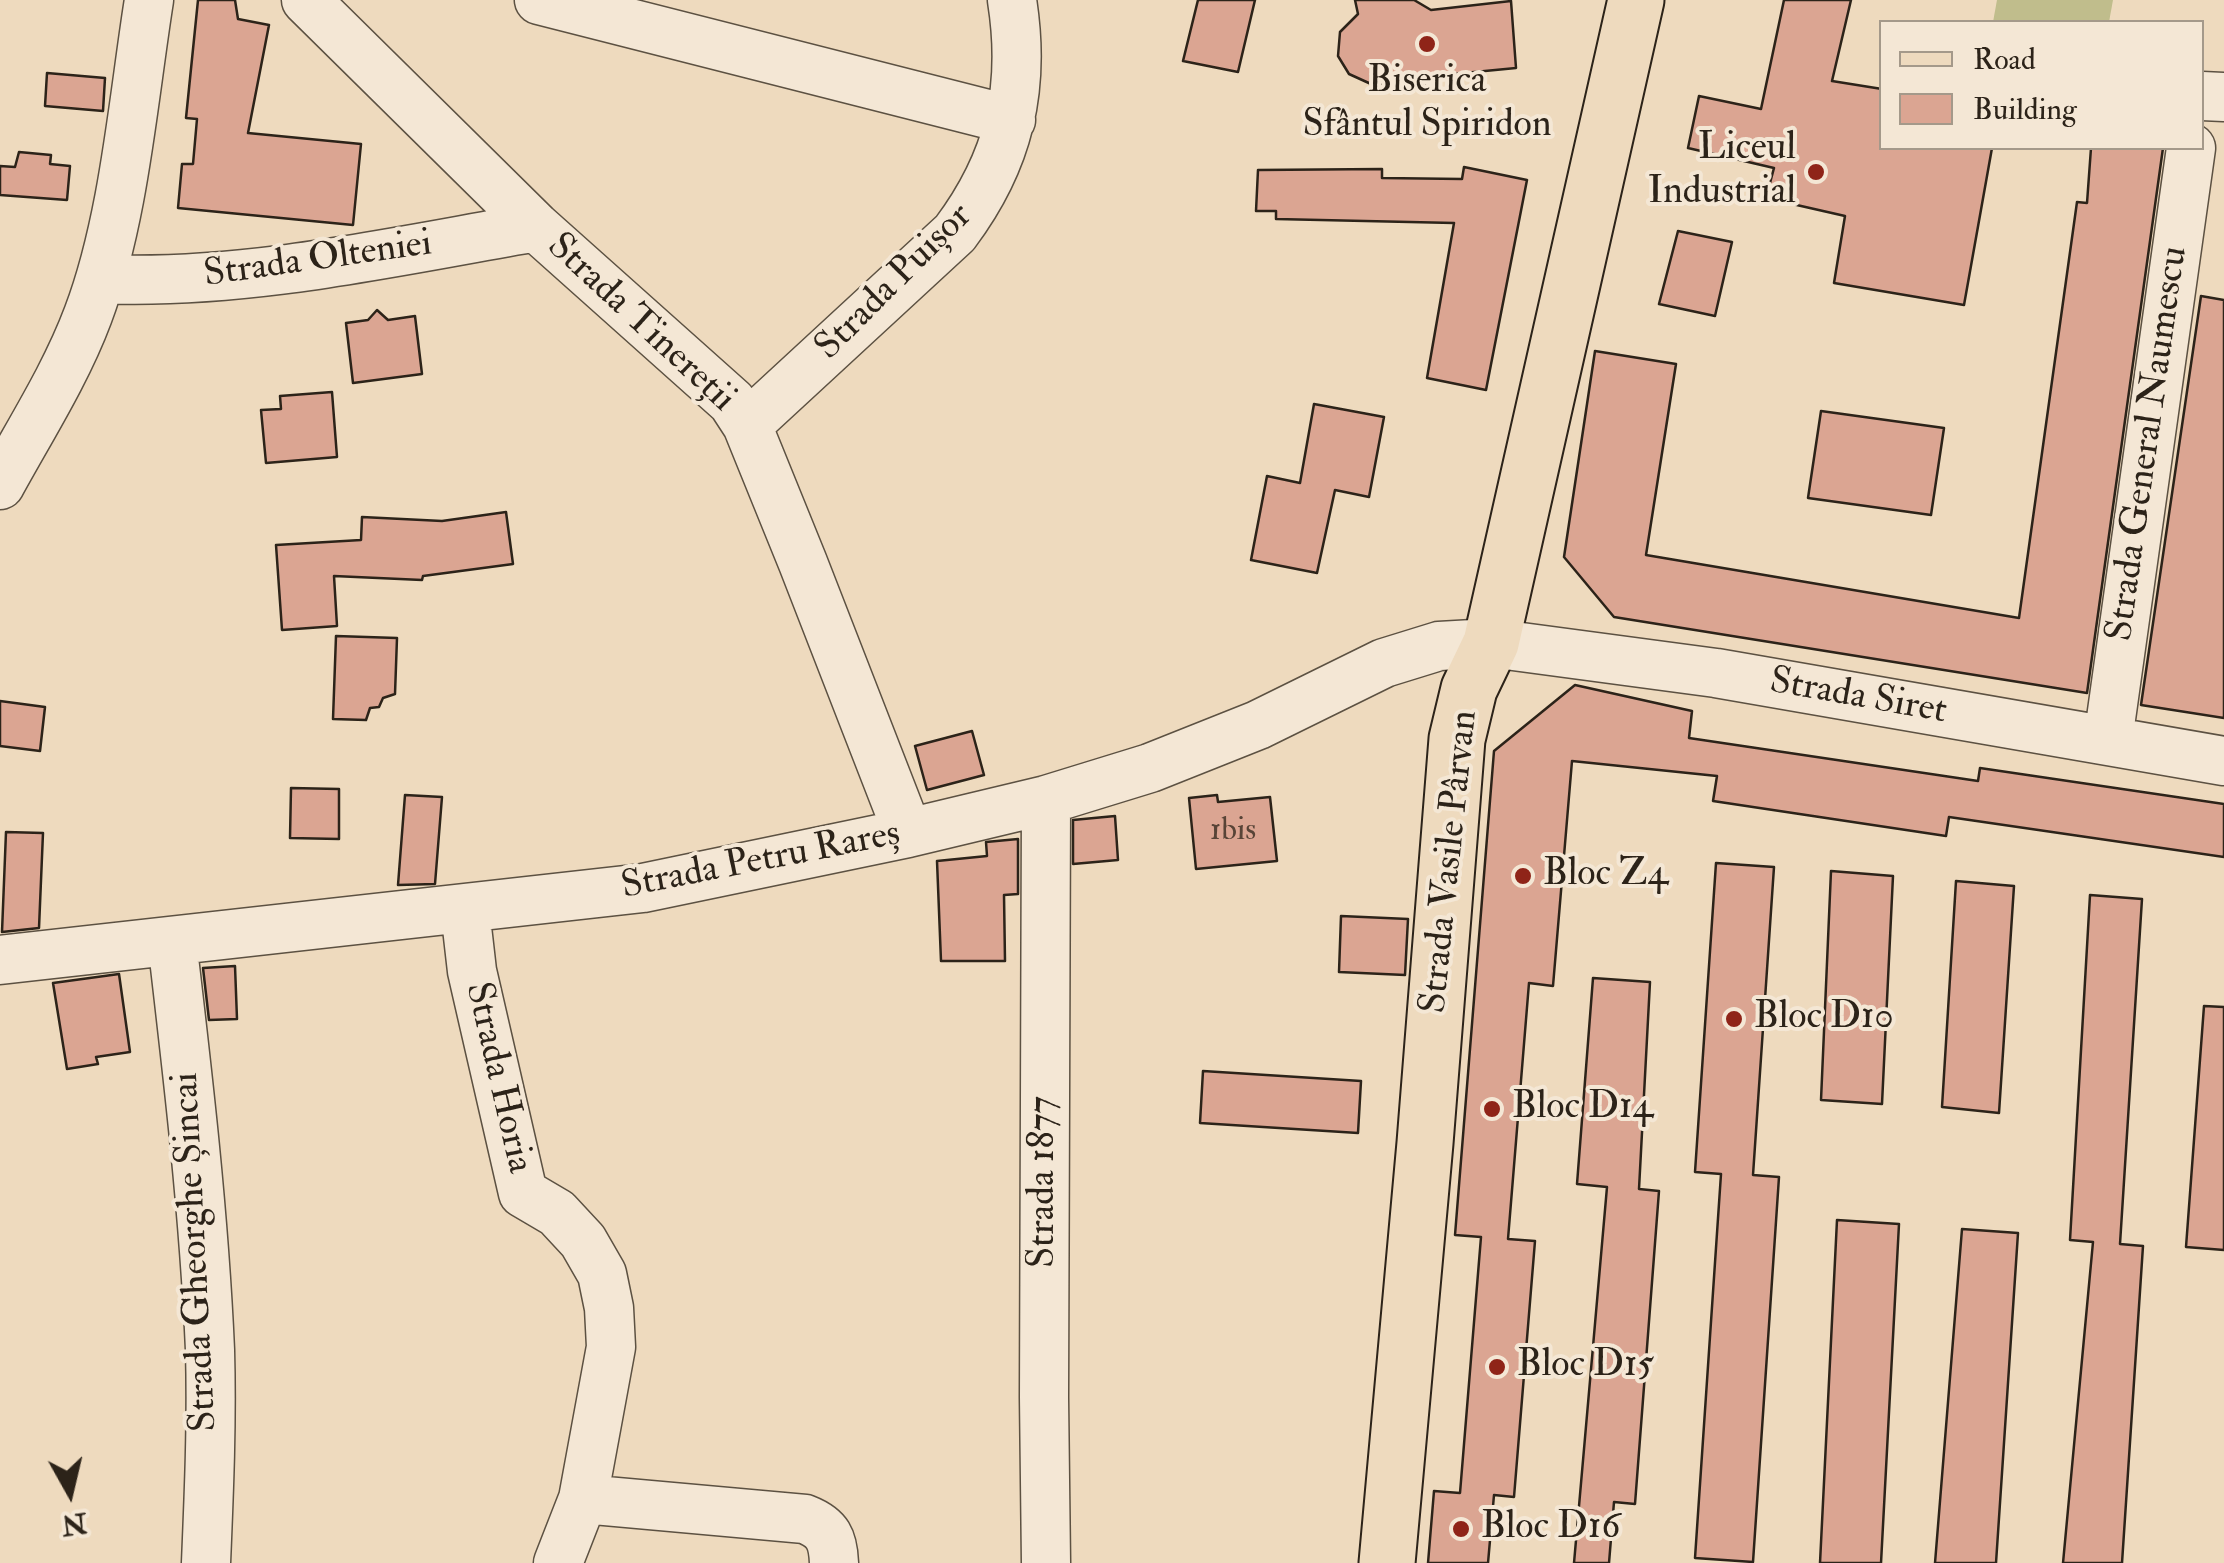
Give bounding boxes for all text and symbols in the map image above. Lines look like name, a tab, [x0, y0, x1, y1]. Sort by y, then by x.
legend	[1879, 20, 2204, 150]
marker: Biserica Sfântul Spiridon	[1416, 33, 1438, 55]
text: Road	[1973, 41, 2036, 78]
place label: Biserica Sfântul Spiridon	[1303, 60, 1551, 150]
text: Building	[1973, 91, 2077, 128]
place label: Liceul Industrial	[1648, 127, 1796, 216]
marker: Liceul Industrial	[1805, 161, 1827, 183]
street label: Strada Puișor	[807, 195, 983, 371]
street label: Strada Olteniei	[201, 222, 435, 300]
street label: Strada Tinereții	[536, 225, 744, 423]
street label: Strada General Naumescu	[2099, 244, 2199, 644]
street label: Strada Siret	[1766, 660, 1950, 736]
street label: Strada Vasile Pârvan	[1412, 708, 1490, 1016]
street label: Strada Petru Rareș	[618, 813, 904, 911]
house number: 1bis	[1210, 813, 1256, 851]
place label: Bloc Z4	[1543, 853, 1668, 899]
marker: Bloc Z4	[1512, 865, 1534, 887]
street label: Strada Horia	[453, 978, 541, 1178]
place label: Bloc D10	[1754, 996, 1894, 1042]
marker: Bloc D10	[1723, 1008, 1745, 1030]
street label: Strada Gheorghe Șincai	[165, 1071, 229, 1433]
place label: Bloc D14	[1512, 1086, 1653, 1132]
street label: Strada 1877	[1022, 1096, 1068, 1268]
marker: Bloc D14	[1481, 1098, 1503, 1120]
place label: Bloc D15	[1517, 1344, 1654, 1390]
marker: Bloc D15	[1486, 1356, 1508, 1378]
north arrow	[20, 1443, 120, 1543]
text: N	[59, 1504, 89, 1542]
place label: Bloc D16	[1481, 1506, 1620, 1552]
marker: Bloc D16	[1450, 1518, 1472, 1540]

